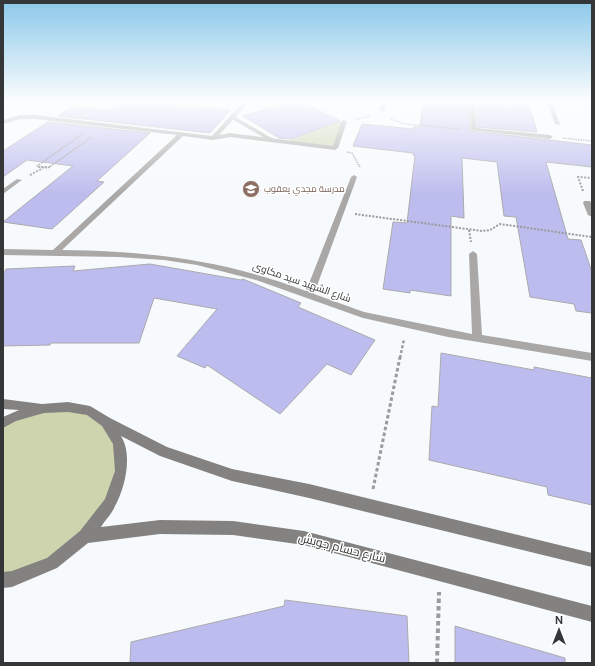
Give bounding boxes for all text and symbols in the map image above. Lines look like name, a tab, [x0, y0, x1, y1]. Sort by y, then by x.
school or university icon: مدرسة مجدي يعقوب	[241, 179, 261, 199]
place label: مدرسة مجدي يعقوب	[264, 183, 345, 196]
street label: شارع الشهيد سيد مكاوى	[251, 259, 353, 305]
street label: شارع حسام جويش	[297, 529, 387, 567]
north arrow	[539, 610, 579, 650]
text: N	[555, 613, 563, 627]

